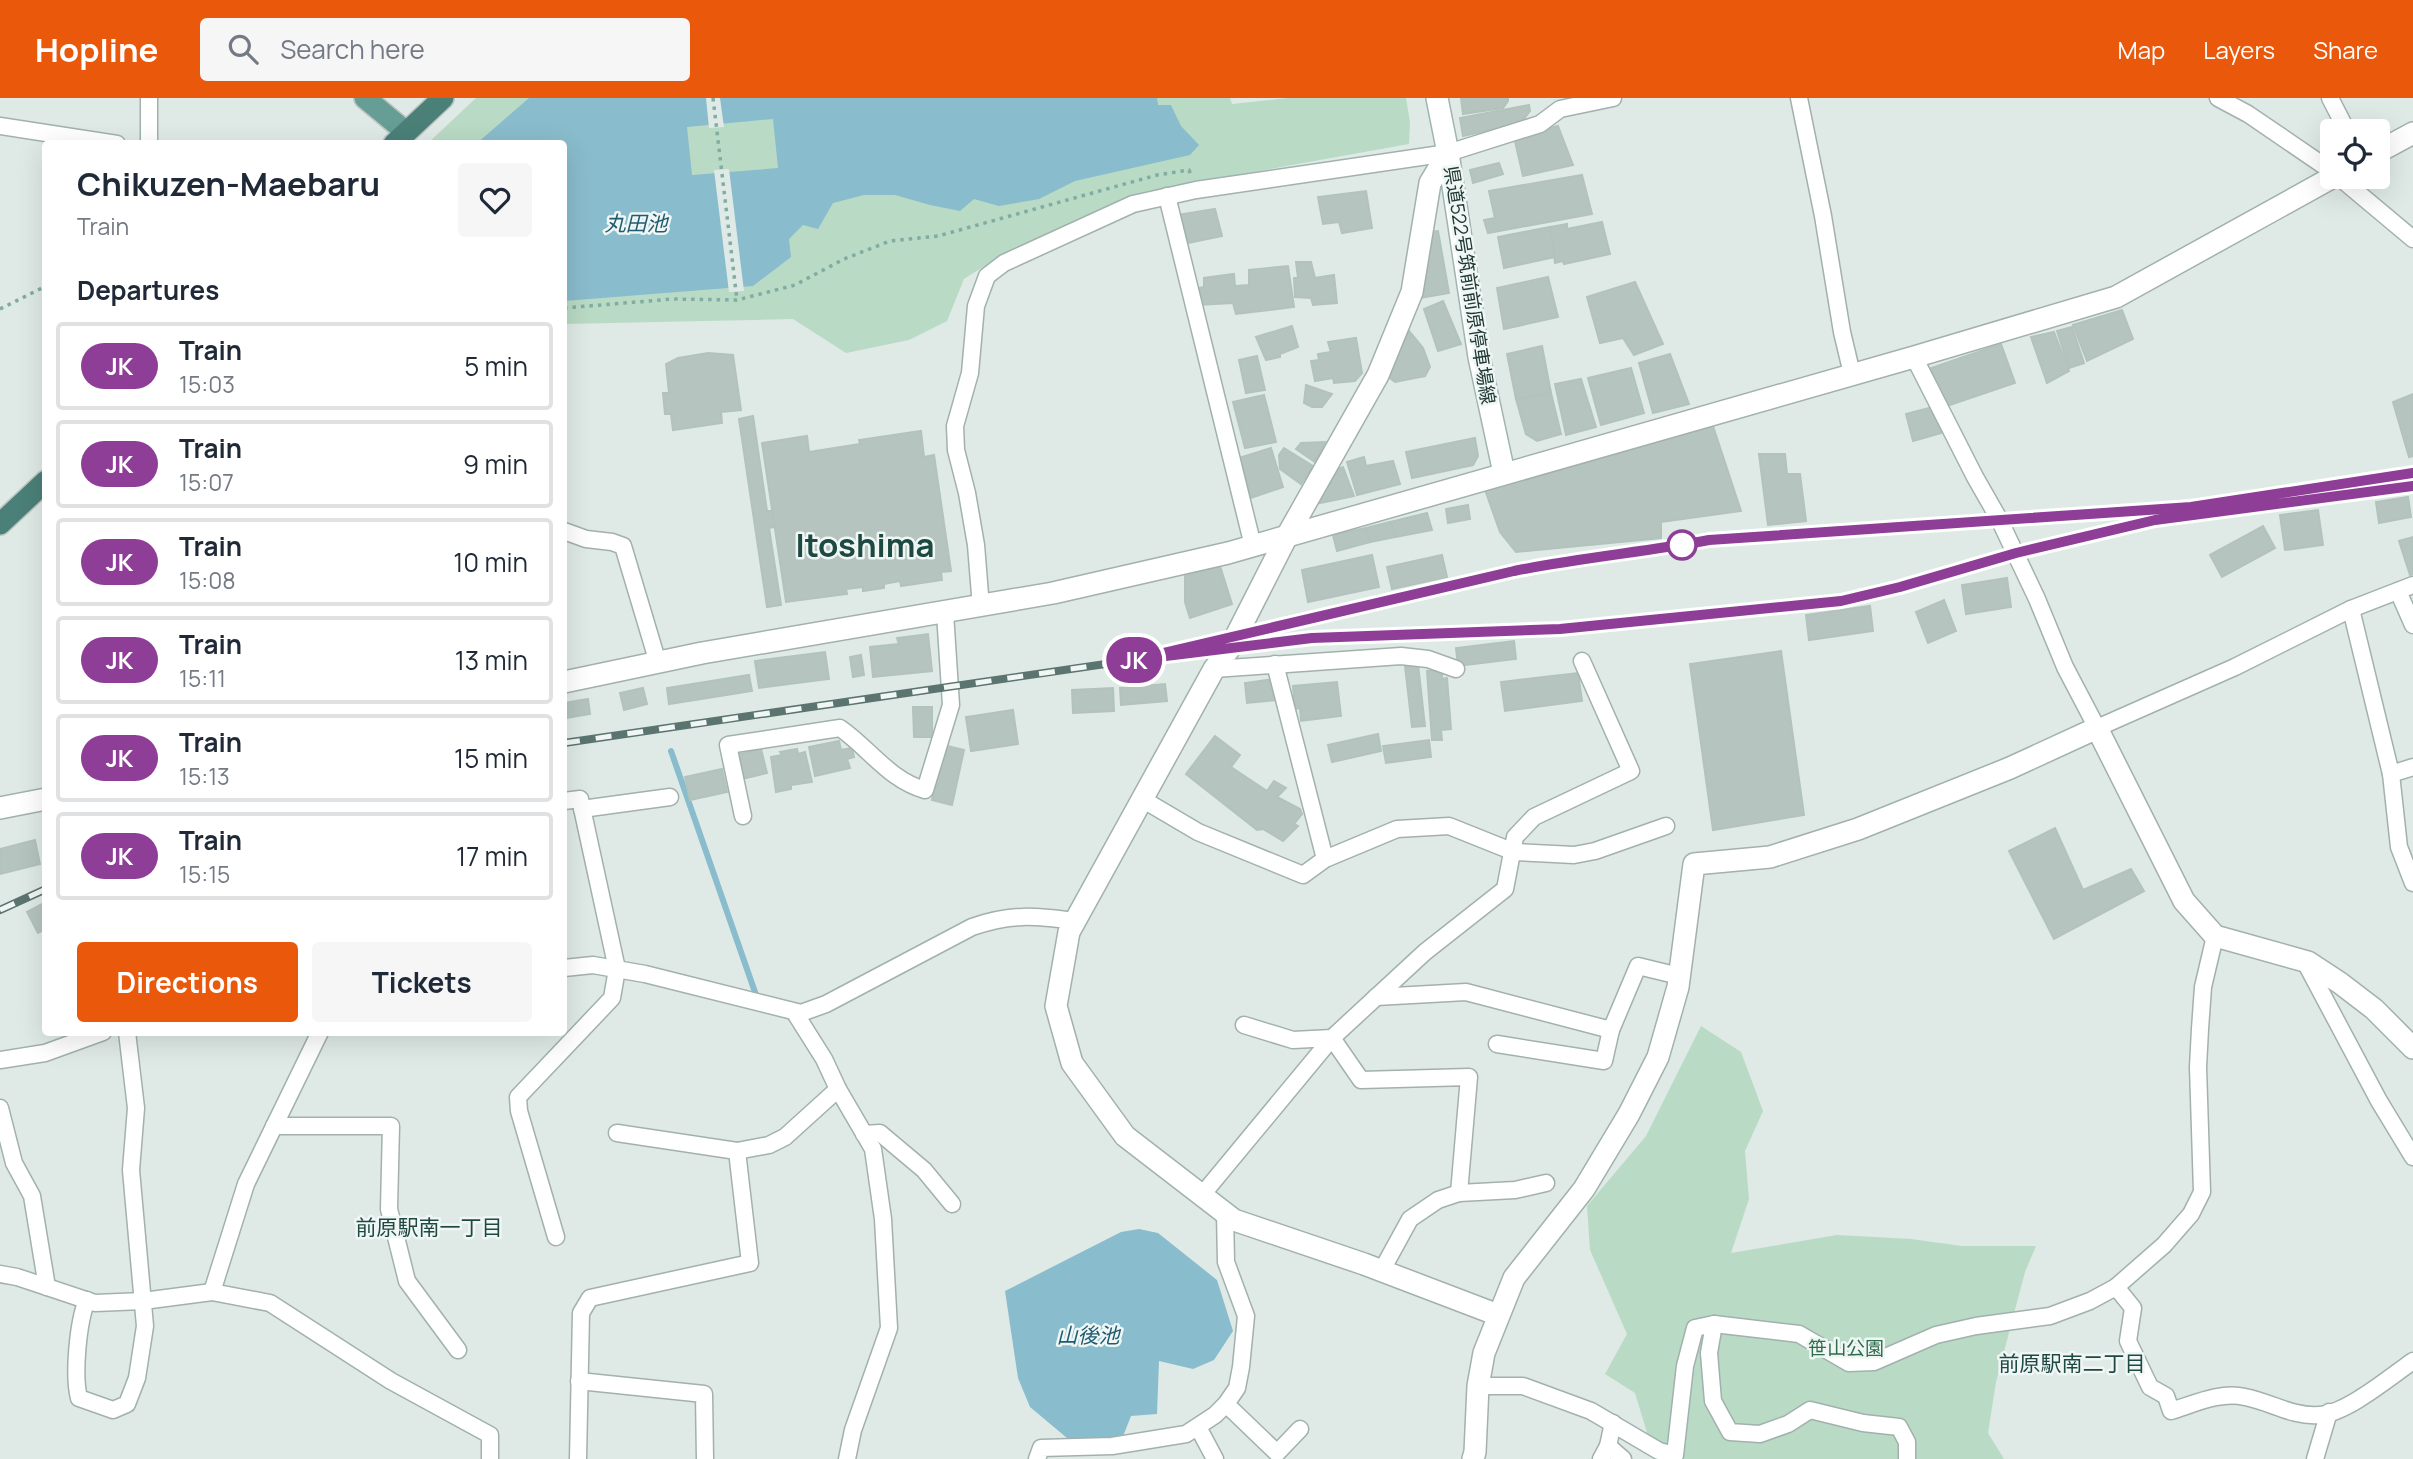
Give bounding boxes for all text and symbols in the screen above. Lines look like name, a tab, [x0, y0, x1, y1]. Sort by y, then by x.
search box	[200, 18, 690, 81]
text: Hopline	[35, 27, 158, 72]
icon: search	[224, 30, 262, 68]
text: Search here	[280, 31, 425, 67]
text: Map	[2118, 33, 2165, 66]
text: Layers	[2203, 33, 2275, 66]
text: Share	[2313, 33, 2378, 66]
map controls	[2320, 119, 2390, 189]
button: locate	[2320, 119, 2390, 189]
text: Chikuzen-Maebaru	[77, 161, 380, 206]
button: heart	[458, 163, 532, 237]
street label: 県道522号筑前前原停車場線	[1438, 164, 1502, 406]
water label: 丸田池	[605, 209, 669, 237]
text: Train	[77, 210, 129, 242]
text: Departures	[77, 272, 219, 308]
text: Train	[179, 332, 242, 368]
text: 5 min	[464, 348, 528, 384]
text: JK	[106, 349, 133, 382]
text: 15:03	[179, 368, 235, 400]
text: Train	[179, 430, 242, 466]
text: 9 min	[463, 446, 528, 482]
text: JK	[106, 447, 133, 480]
text: 15:07	[179, 466, 234, 498]
district label: Itoshima	[795, 522, 935, 567]
text: Train	[179, 528, 242, 564]
unlabelled marker	[1667, 530, 1697, 560]
text: 10 min	[453, 544, 528, 580]
text: JK	[106, 545, 133, 578]
text: 15:08	[179, 564, 236, 596]
text: Train	[179, 626, 242, 662]
line badge: JK	[1102, 637, 1166, 683]
text: 13 min	[455, 642, 528, 678]
text: JK	[106, 643, 133, 676]
text: JK	[1120, 643, 1148, 676]
text: 15:11	[179, 662, 226, 694]
text: Train	[179, 724, 242, 760]
text: 15 min	[454, 740, 528, 776]
text: JK	[106, 741, 133, 774]
text: 15:13	[179, 760, 230, 792]
text: Train	[179, 822, 242, 858]
text: 17 min	[456, 838, 528, 874]
text: JK	[106, 839, 133, 872]
text: 15:15	[179, 858, 230, 890]
button: Directions	[77, 942, 298, 1022]
button: Tickets	[312, 942, 532, 1022]
district label: 前原駅南一丁目	[356, 1213, 503, 1241]
water label: 山後池	[1057, 1321, 1121, 1349]
park label: 笹山公園	[1808, 1335, 1884, 1361]
district label: 前原駅南二丁目	[1999, 1349, 2146, 1377]

